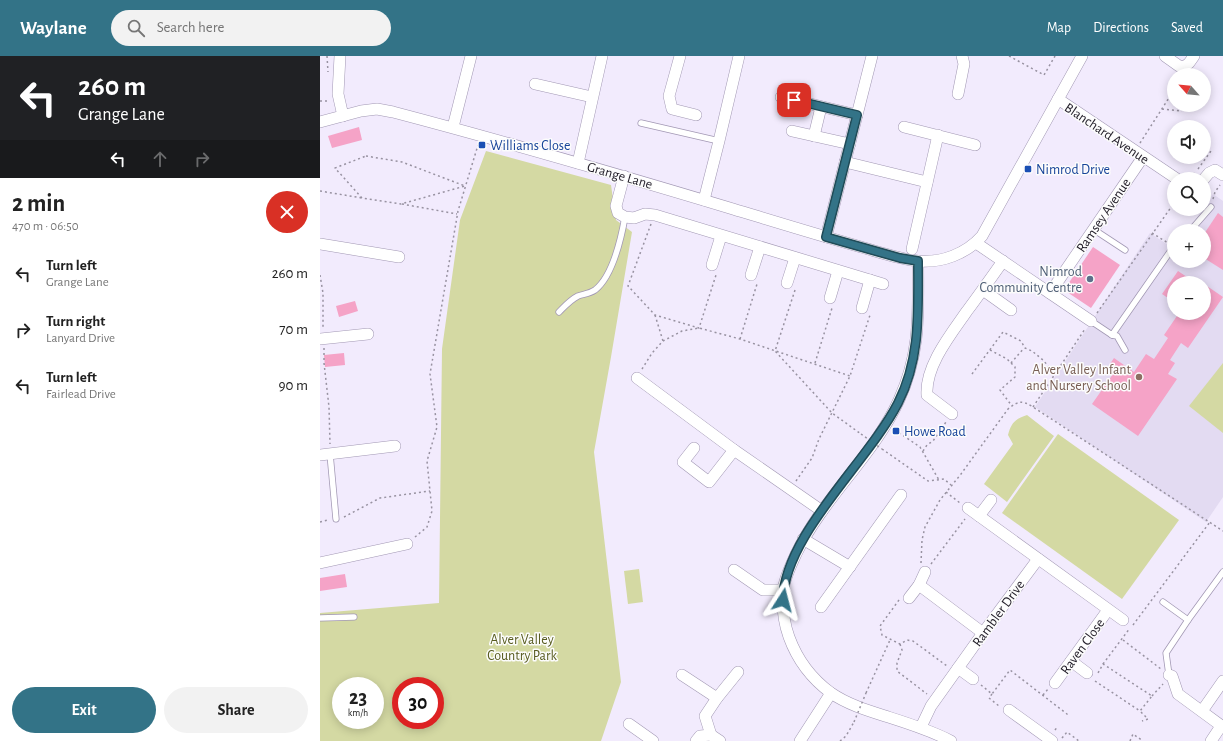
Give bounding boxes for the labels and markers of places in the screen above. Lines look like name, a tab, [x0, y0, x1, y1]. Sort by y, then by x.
pin	[777, 83, 811, 117]
place label: Williams Close	[490, 139, 570, 153]
marker: Williams Close	[477, 140, 487, 150]
place label: Nimrod Drive	[1036, 163, 1110, 177]
marker: Nimrod Drive	[1023, 164, 1033, 174]
place label: Nimrod Community Centre	[980, 265, 1082, 295]
marker: Nimrod Community Centre	[1085, 274, 1095, 284]
place label: Alver Valley Infant and Nursery School	[1026, 363, 1132, 393]
marker: Alver Valley Infant and Nursery School	[1134, 372, 1144, 382]
place label: Howe Road	[904, 425, 966, 439]
marker: Howe Road	[891, 426, 901, 436]

